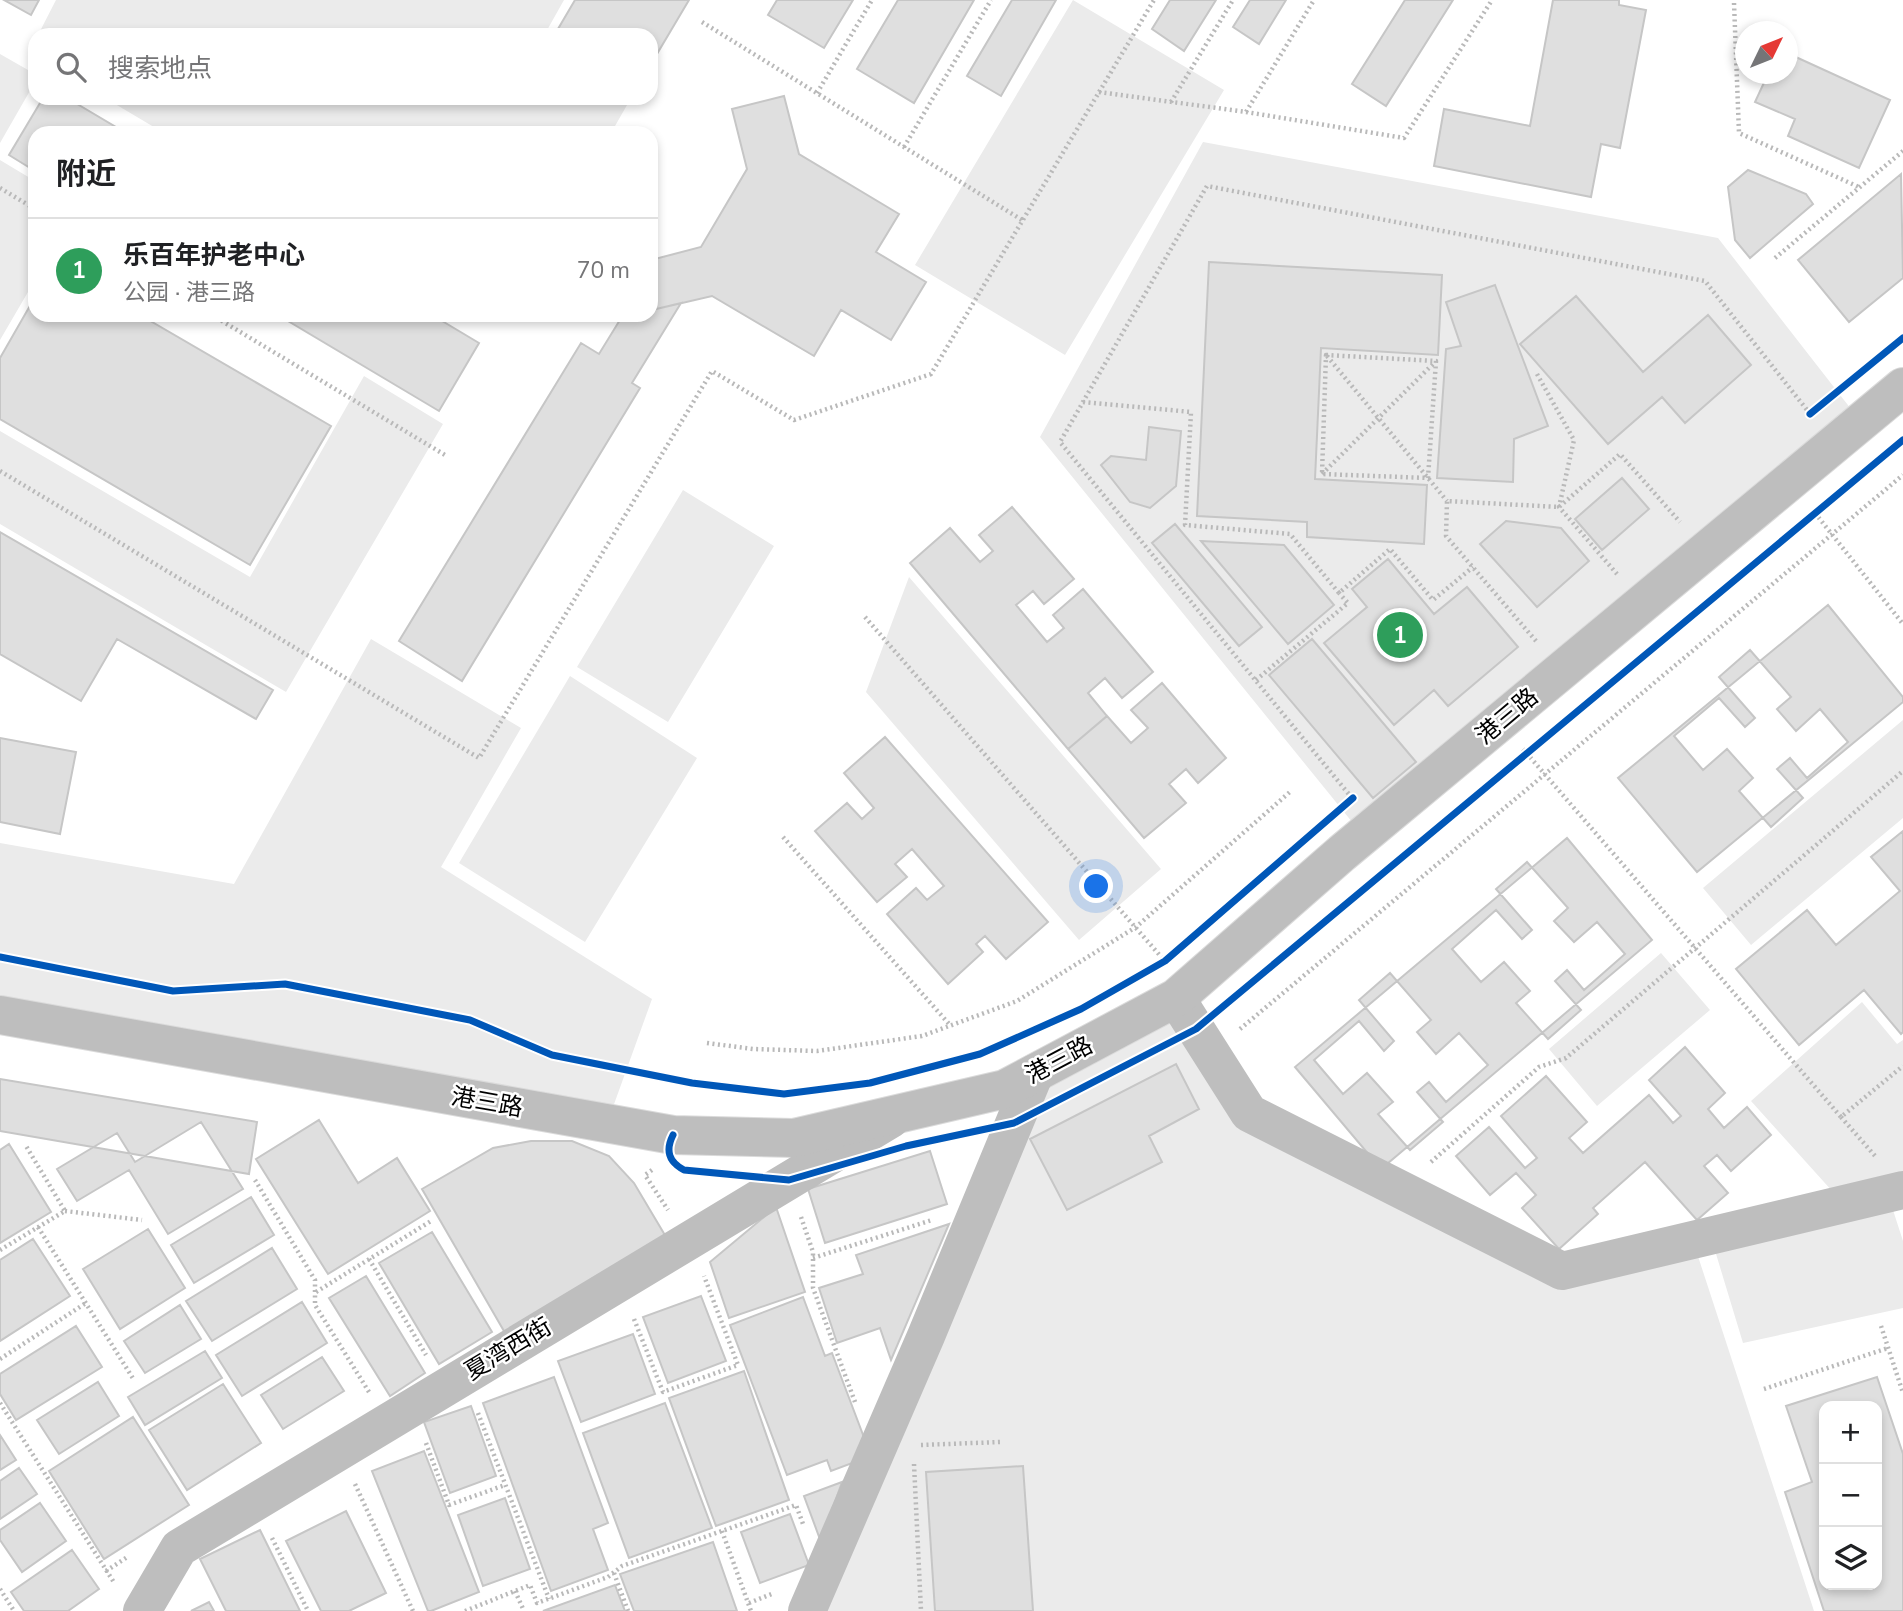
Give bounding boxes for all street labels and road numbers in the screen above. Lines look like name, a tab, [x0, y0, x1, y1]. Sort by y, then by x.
street label: 港三路	[1469, 681, 1545, 751]
street label: 港三路	[1020, 1029, 1098, 1091]
street label: 港三路	[449, 1080, 525, 1124]
street label: 夏湾西街	[459, 1311, 557, 1387]

